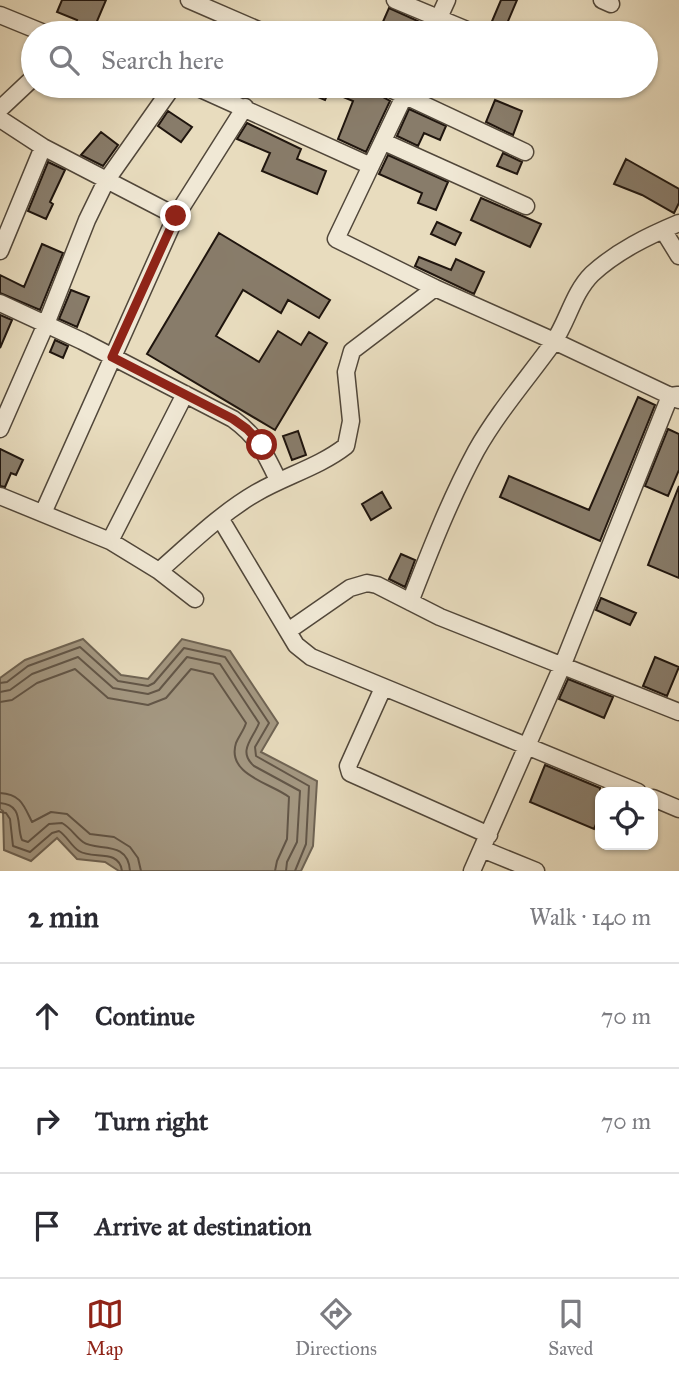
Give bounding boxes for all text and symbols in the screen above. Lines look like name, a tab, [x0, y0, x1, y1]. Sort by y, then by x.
search box	[21, 21, 658, 98]
icon: search	[45, 41, 83, 79]
text: Search here	[101, 44, 224, 76]
route end	[160, 200, 191, 231]
route start	[246, 429, 277, 460]
map controls	[595, 787, 658, 850]
button: locate	[595, 787, 658, 850]
text: 2 min	[28, 899, 99, 935]
text: Walk · 140 m	[529, 903, 651, 931]
icon: ahead	[28, 997, 66, 1035]
text: Continue	[95, 1000, 195, 1032]
text: 70 m	[601, 1002, 651, 1030]
icon: right	[28, 1102, 66, 1140]
text: Turn right	[95, 1105, 208, 1137]
text: 70 m	[601, 1107, 651, 1135]
icon: arrive	[28, 1207, 66, 1245]
text: Arrive at destination	[95, 1210, 312, 1242]
tab: Map	[86, 1295, 124, 1360]
tab: Directions	[295, 1295, 377, 1360]
tab: Saved	[548, 1295, 593, 1360]

